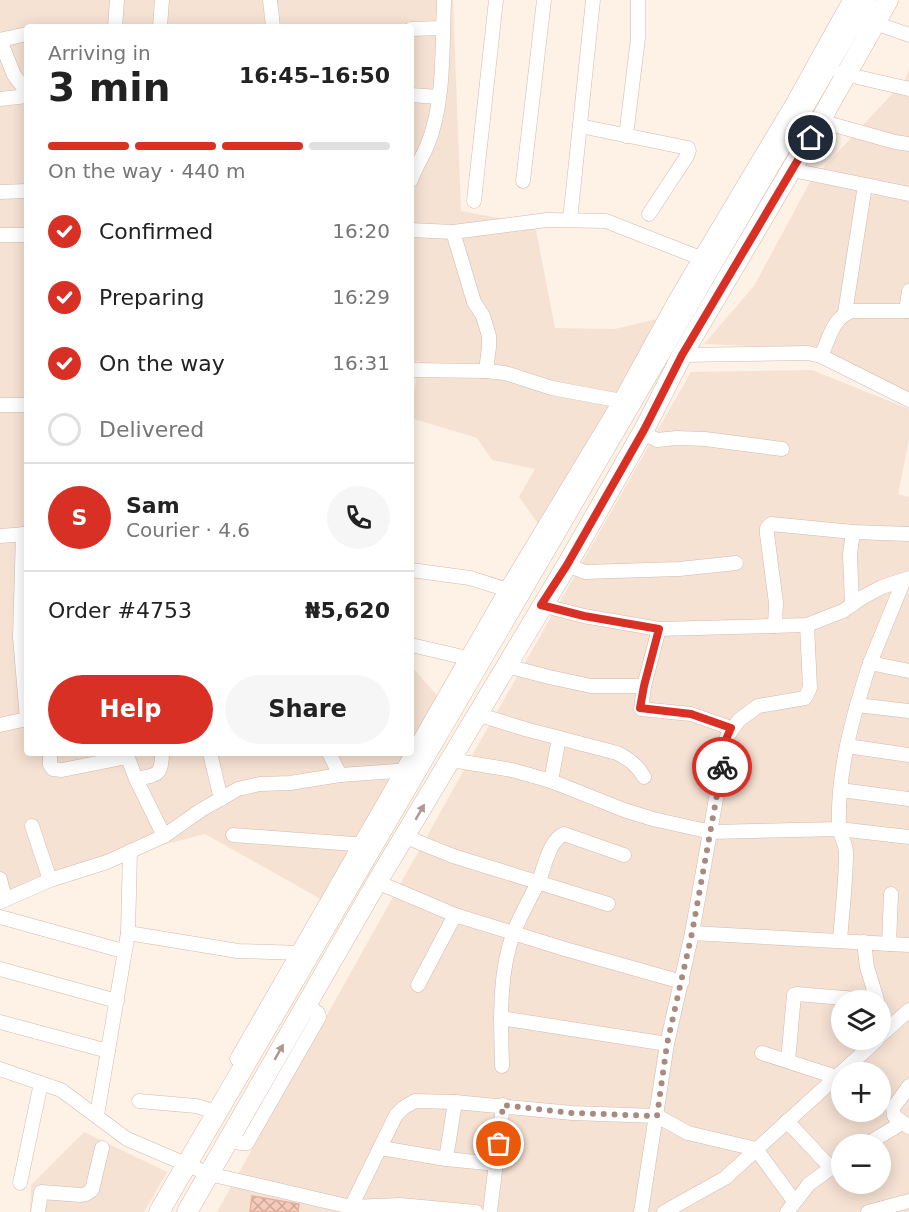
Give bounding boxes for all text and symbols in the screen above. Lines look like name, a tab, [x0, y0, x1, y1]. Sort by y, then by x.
text: Arriving in	[48, 41, 151, 65]
text: 16:45–16:50	[239, 63, 390, 88]
text: 3 min	[48, 65, 170, 110]
pin	[785, 112, 836, 163]
icon: home	[794, 121, 827, 154]
text: On the way · 440 m	[48, 159, 246, 183]
icon: check	[48, 215, 81, 248]
text: Confirmed	[99, 219, 213, 244]
text: 16:20	[332, 219, 390, 243]
icon: check	[48, 281, 81, 314]
text: Preparing	[99, 285, 205, 310]
text: 16:29	[332, 285, 390, 309]
icon: check	[48, 347, 81, 380]
text: On the way	[99, 351, 225, 376]
text: 16:31	[332, 351, 390, 375]
text: Delivered	[99, 417, 204, 442]
button: phone	[327, 486, 390, 549]
text: Sam	[126, 493, 180, 518]
text: S	[72, 505, 87, 530]
text: Courier · 4.6	[126, 518, 250, 542]
text: Order #4753	[48, 598, 192, 623]
text: ₦5,620	[305, 598, 390, 623]
button: Help	[48, 675, 213, 744]
button: Share	[225, 675, 390, 744]
courier	[692, 737, 752, 797]
icon: bike	[706, 751, 739, 784]
one-way arrow	[415, 803, 425, 820]
map controls	[831, 990, 891, 1194]
button: layers	[831, 990, 891, 1050]
one-way arrow	[274, 1043, 284, 1060]
button: +	[831, 1062, 891, 1122]
pin	[473, 1118, 524, 1169]
icon: bag	[482, 1127, 515, 1160]
button: −	[831, 1134, 891, 1194]

